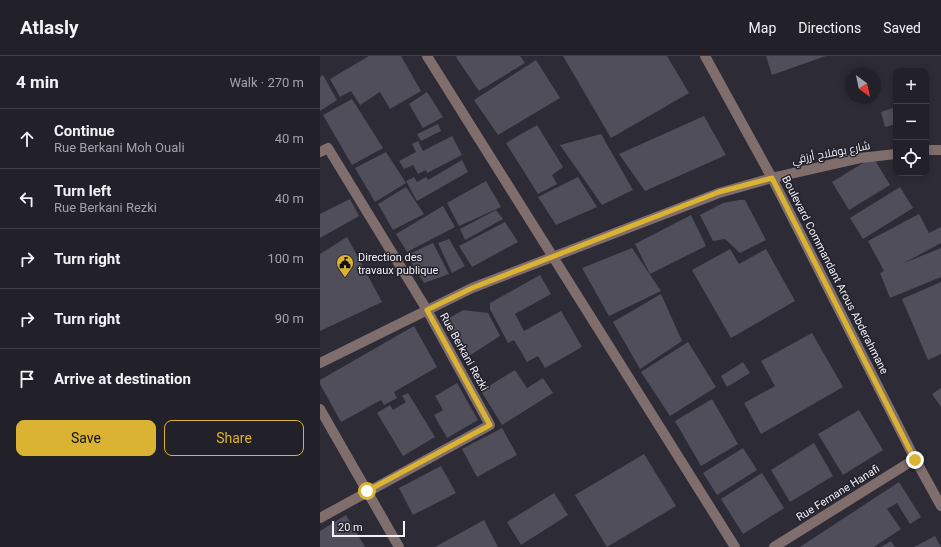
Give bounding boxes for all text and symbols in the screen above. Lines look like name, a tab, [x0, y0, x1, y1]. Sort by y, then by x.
text: Atlasly	[20, 16, 79, 39]
text: Map	[749, 20, 776, 36]
text: Directions	[798, 20, 861, 36]
text: Saved	[883, 20, 921, 36]
north arrow	[845, 68, 881, 104]
map controls	[893, 68, 929, 176]
button: +	[893, 68, 929, 104]
text: 4 min	[16, 72, 59, 92]
text: Walk · 270 m	[229, 75, 304, 90]
button: −	[893, 104, 929, 140]
text: Continue	[54, 122, 115, 140]
icon: ahead	[16, 128, 38, 150]
text: 40 m	[275, 131, 304, 146]
street label: شارع بوفلاح أرزقي	[791, 138, 872, 169]
text: Rue Berkani Moh Ouali	[54, 140, 185, 155]
button: locate	[893, 140, 929, 176]
street label: Boulevard Commandant Arous Abderahmane	[779, 174, 891, 376]
text: Turn left	[54, 182, 111, 200]
icon: left	[16, 188, 38, 210]
text: 40 m	[275, 191, 304, 206]
text: Rue Berkani Rezki	[54, 200, 157, 215]
icon: right	[16, 248, 38, 270]
text: Turn right	[54, 250, 120, 268]
text: 100 m	[267, 251, 304, 266]
place label: Direction des travaux publique	[358, 251, 439, 277]
public building icon: Direction des travaux publique	[335, 253, 355, 278]
icon: right	[16, 308, 38, 330]
text: Turn right	[54, 310, 120, 328]
text: 90 m	[275, 311, 304, 326]
street label: Rue Berkani Rezki	[437, 311, 491, 393]
icon: arrive	[16, 368, 38, 390]
text: Arrive at destination	[54, 370, 191, 388]
button: Save	[16, 420, 156, 456]
button: Share	[164, 420, 304, 456]
route end	[906, 451, 924, 469]
street label: Rue Fernane Hanafi	[794, 462, 882, 524]
route start	[358, 482, 376, 500]
scale bar	[332, 519, 405, 538]
text: 20 m	[338, 521, 363, 534]

